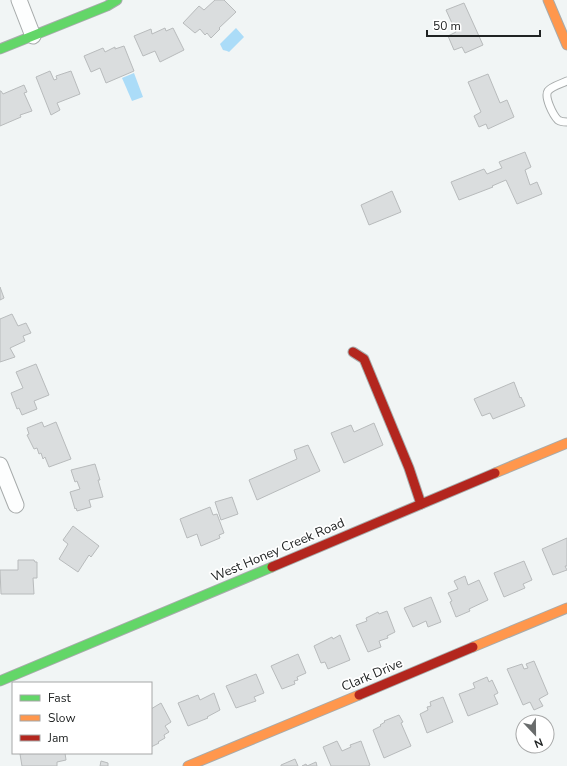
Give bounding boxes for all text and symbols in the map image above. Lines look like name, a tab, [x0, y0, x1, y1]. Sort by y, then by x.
scale bar	[427, 12, 540, 38]
text: 50 m	[433, 18, 461, 34]
street label: West Honey Creek Road	[209, 514, 347, 586]
street label: Clark Drive	[339, 654, 405, 696]
legend	[12, 682, 152, 754]
text: Fast	[48, 690, 71, 706]
text: Slow	[48, 710, 76, 726]
north arrow	[515, 714, 555, 754]
text: Jam	[47, 730, 69, 746]
text: N	[532, 734, 545, 751]

